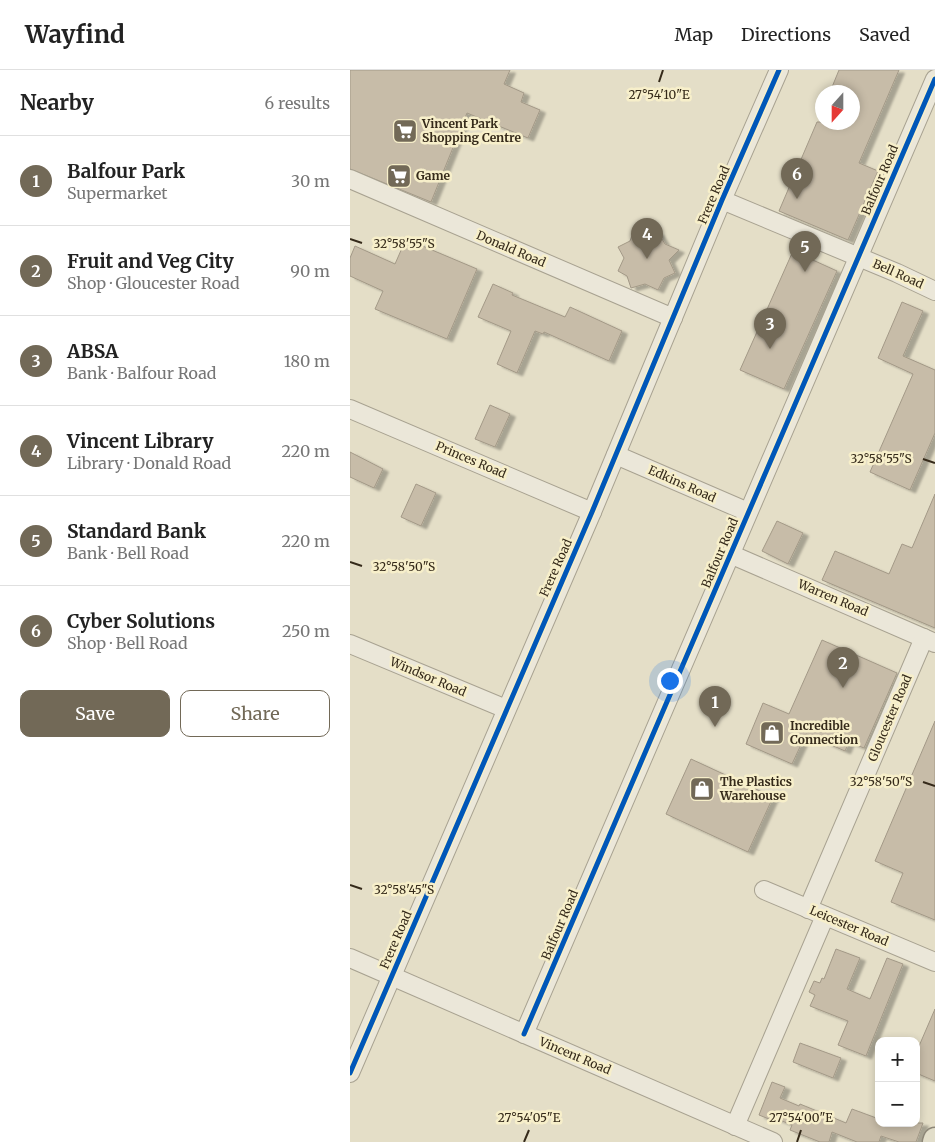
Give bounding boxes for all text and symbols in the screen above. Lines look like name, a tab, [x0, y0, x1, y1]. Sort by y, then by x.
text: Wayfind	[25, 19, 125, 50]
text: Map	[675, 23, 713, 46]
text: Directions	[741, 23, 831, 46]
text: Saved	[859, 23, 910, 46]
north arrow	[815, 85, 860, 130]
text: 27°54'10"E	[628, 87, 690, 102]
text: Nearby	[20, 89, 94, 116]
text: 6 results	[265, 93, 330, 113]
place label: Vincent Park Shopping Centre	[421, 116, 521, 145]
supermarket icon: Vincent Park Shopping Centre	[392, 118, 418, 144]
street label: Balfour Road	[858, 142, 901, 217]
pin: 6	[781, 158, 813, 199]
text: Balfour Park	[67, 159, 185, 183]
supermarket icon: Game	[386, 163, 412, 189]
street label: Frere Road	[695, 163, 733, 226]
place label: Game	[416, 168, 450, 183]
text: 1	[32, 171, 40, 191]
text: 30 m	[291, 171, 330, 191]
text: Supermarket	[67, 183, 168, 203]
pin: 4	[631, 218, 663, 259]
street label: Donald Road	[474, 227, 548, 270]
pin: 5	[789, 231, 821, 272]
text: 32°58'55"S	[373, 236, 435, 251]
text: Fruit and Veg City	[67, 249, 234, 273]
street label: Bell Road	[870, 256, 926, 291]
text: 2	[31, 261, 41, 281]
text: 90 m	[290, 261, 330, 281]
text: Shop · Gloucester Road	[67, 273, 240, 293]
pin: 3	[754, 308, 786, 349]
text: ABSA	[67, 339, 119, 363]
text: 3	[31, 351, 41, 371]
text: 180 m	[284, 351, 330, 371]
text: Bank · Balfour Road	[67, 363, 216, 383]
text: Vincent Library	[67, 429, 214, 453]
street label: Princes Road	[434, 438, 509, 481]
text: 4	[31, 441, 41, 461]
text: 220 m	[282, 441, 330, 461]
text: 32°58'55"S	[850, 451, 912, 466]
text: Library · Donald Road	[67, 453, 231, 473]
street label: Edkins Road	[646, 462, 718, 505]
street label: Balfour Road	[698, 515, 741, 590]
text: Standard Bank	[67, 519, 206, 543]
text: 5	[31, 531, 41, 551]
text: 220 m	[282, 531, 330, 551]
street label: Frere Road	[536, 537, 575, 599]
text: Bank · Bell Road	[67, 543, 189, 563]
text: 32°58'50"S	[373, 559, 435, 574]
street label: Warren Road	[795, 576, 870, 619]
text: Cyber Solutions	[67, 609, 215, 633]
text: 6	[31, 621, 41, 641]
text: 250 m	[282, 621, 330, 641]
text: Shop · Bell Road	[67, 633, 188, 653]
pin: 2	[827, 647, 859, 688]
street label: Windsor Road	[387, 653, 469, 699]
your location	[657, 668, 683, 694]
street label: Gloucester Road	[864, 672, 915, 764]
pin: 1	[699, 686, 731, 727]
button: Save	[20, 690, 170, 737]
button: Share	[180, 690, 330, 737]
place label: Incredible Connection	[790, 718, 858, 747]
shop icon: Incredible Connection	[759, 720, 785, 746]
place label: The Plastics Warehouse	[719, 774, 792, 803]
text: 32°58'50"S	[850, 774, 912, 789]
shop icon: The Plastics Warehouse	[689, 776, 715, 802]
text: 32°58'45"S	[374, 882, 434, 897]
street label: Balfour Road	[538, 887, 581, 962]
street label: Leicester Road	[808, 902, 891, 949]
street label: Frere Road	[377, 908, 415, 971]
street label: Vincent Road	[536, 1033, 613, 1077]
map controls	[875, 1037, 920, 1127]
button: +	[875, 1037, 920, 1082]
button: −	[875, 1082, 920, 1127]
text: 27°54'05"E	[498, 1110, 561, 1125]
text: 27°54'00"E	[769, 1110, 833, 1125]

